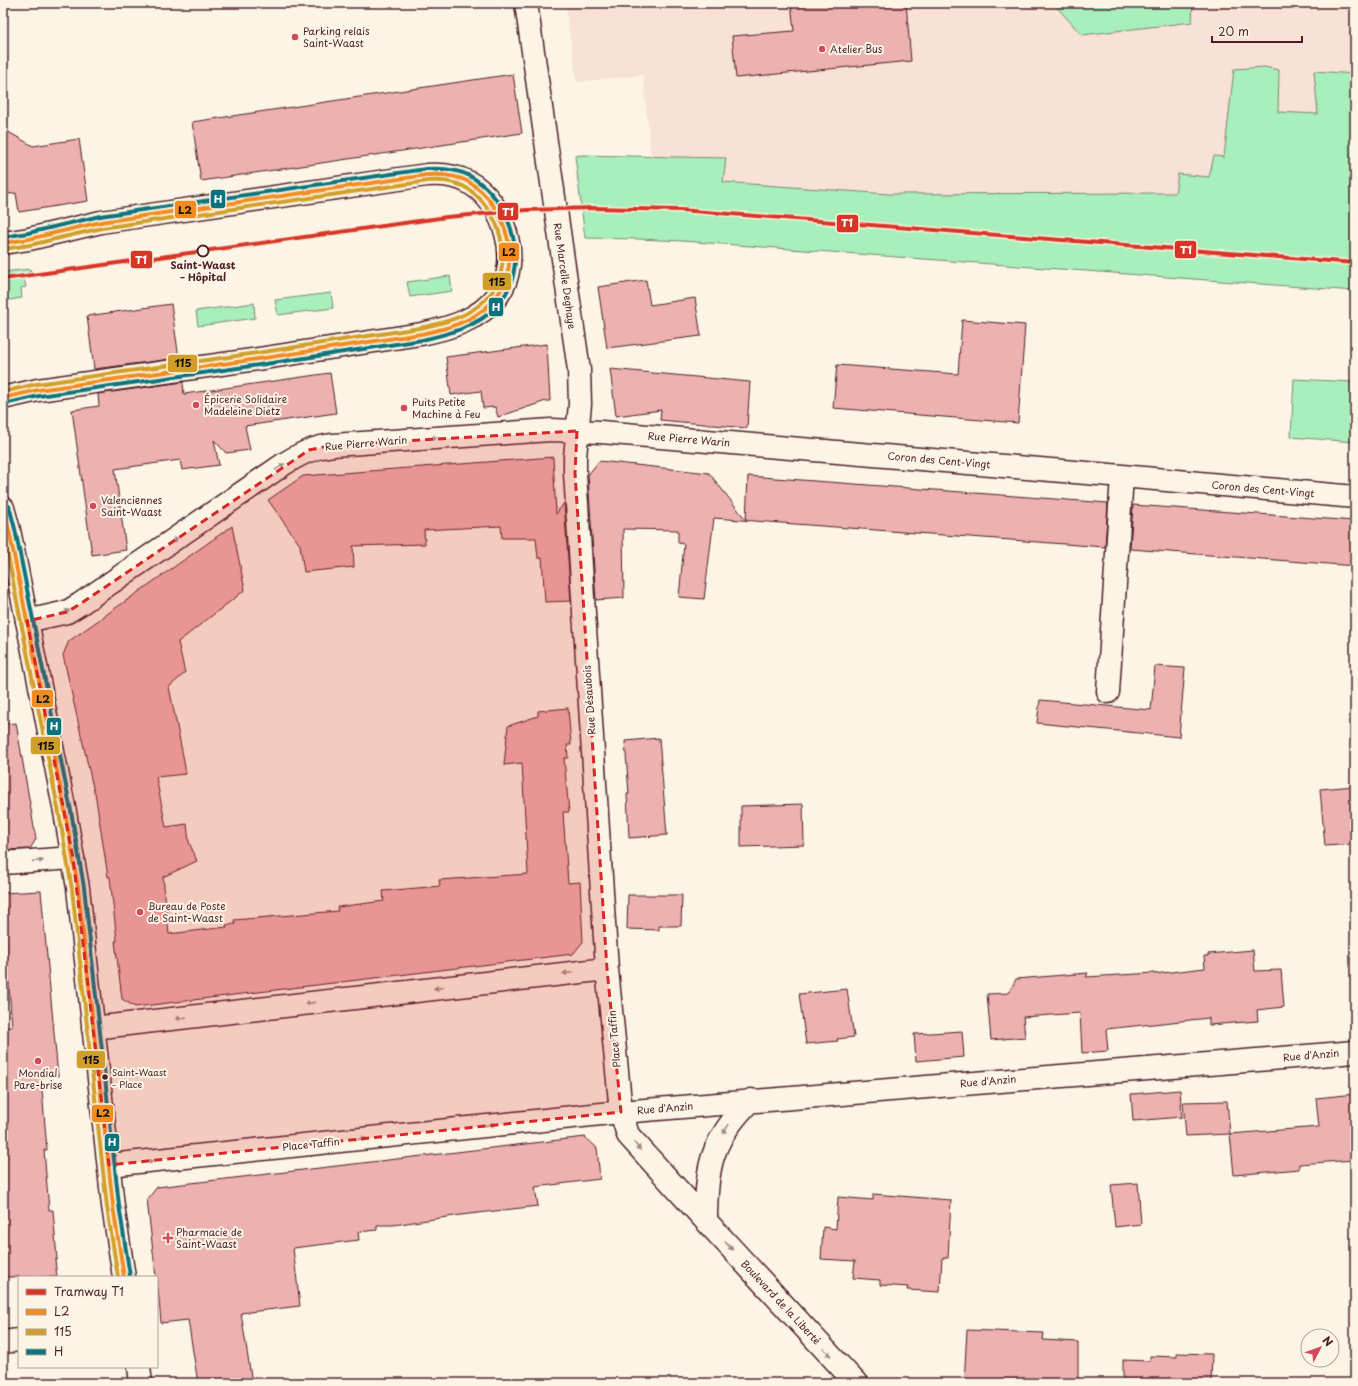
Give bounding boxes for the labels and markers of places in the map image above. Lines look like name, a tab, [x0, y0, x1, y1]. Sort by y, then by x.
place label: Parking relais Saint-Waast	[303, 23, 370, 50]
marker: Parking relais Saint-Waast	[290, 32, 300, 42]
place label: Atelier Bus	[830, 41, 883, 56]
marker: Atelier Bus	[817, 44, 827, 54]
marker: Saint-Waast – Hôpital	[196, 244, 210, 258]
place label: Saint-Waast – Hôpital	[170, 257, 236, 284]
place label: Épicerie Solidaire Madeleine Dietz	[204, 391, 287, 418]
place label: Puits Petite Machine à Feu	[412, 394, 481, 421]
marker: Épicerie Solidaire Madeleine Dietz	[191, 400, 201, 410]
marker: Puits Petite Machine à Feu	[399, 403, 409, 413]
place label: Valenciennes Saint-Waast	[101, 492, 162, 519]
marker: Valenciennes Saint-Waast	[88, 501, 98, 511]
place label: Bureau de Poste de Saint-Waast	[148, 898, 225, 925]
marker: Bureau de Poste de Saint-Waast	[135, 907, 145, 917]
marker: Mondial Pare-brise	[33, 1056, 43, 1066]
place label: Mondial Pare-brise	[14, 1065, 62, 1092]
place label: Saint-Waast – Place	[112, 1065, 167, 1091]
marker: Saint-Waast – Place	[100, 1072, 110, 1082]
place label: Pharmacie de Saint-Waast	[176, 1224, 243, 1251]
marker: Pharmacie de Saint-Waast	[163, 1233, 173, 1243]

